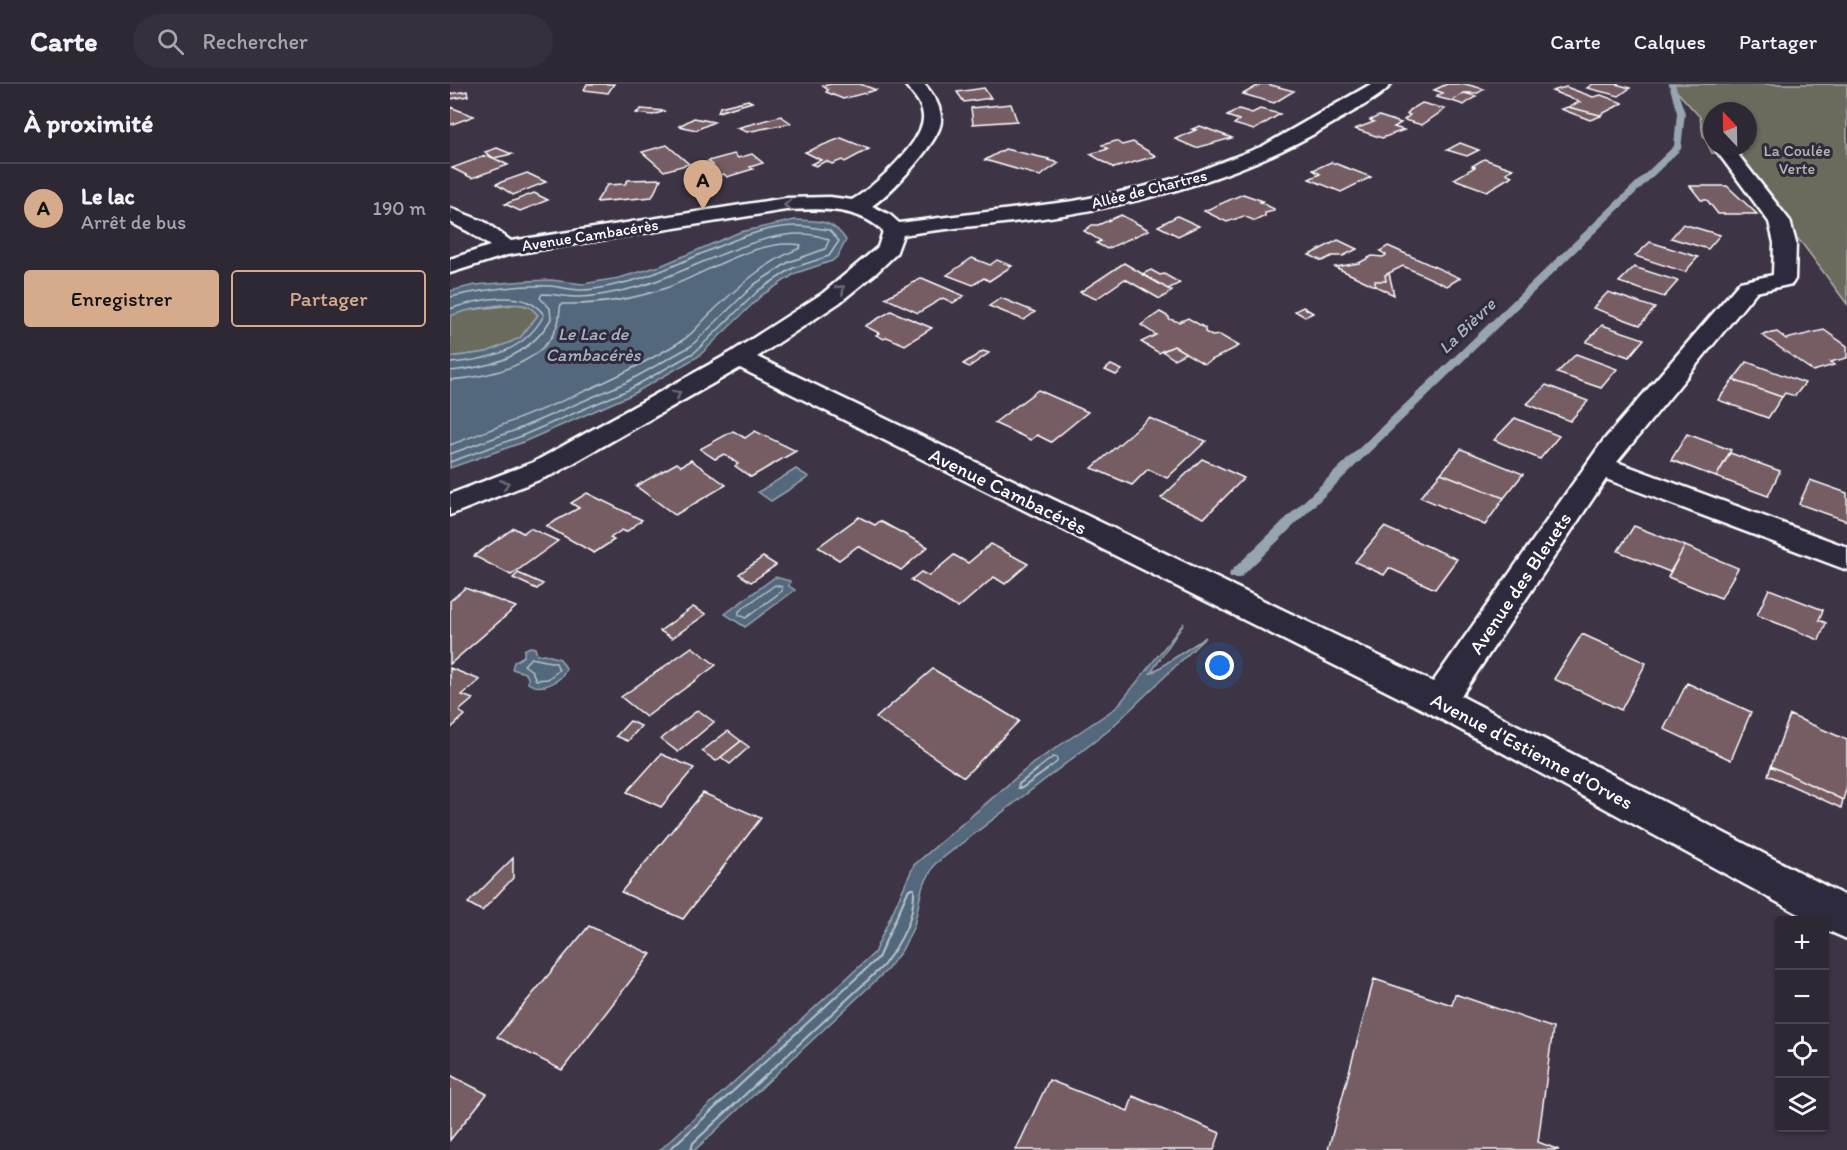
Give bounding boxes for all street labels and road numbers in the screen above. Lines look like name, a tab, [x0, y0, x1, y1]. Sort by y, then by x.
street label: Allée de Chartres	[1089, 165, 1209, 213]
street label: Avenue Cambacérès	[520, 215, 660, 255]
street label: Avenue Cambacérès	[925, 442, 1091, 540]
street label: Avenue des Bleuets	[1464, 507, 1576, 659]
street label: Avenue d'Estienne d'Orves	[1427, 688, 1637, 814]

